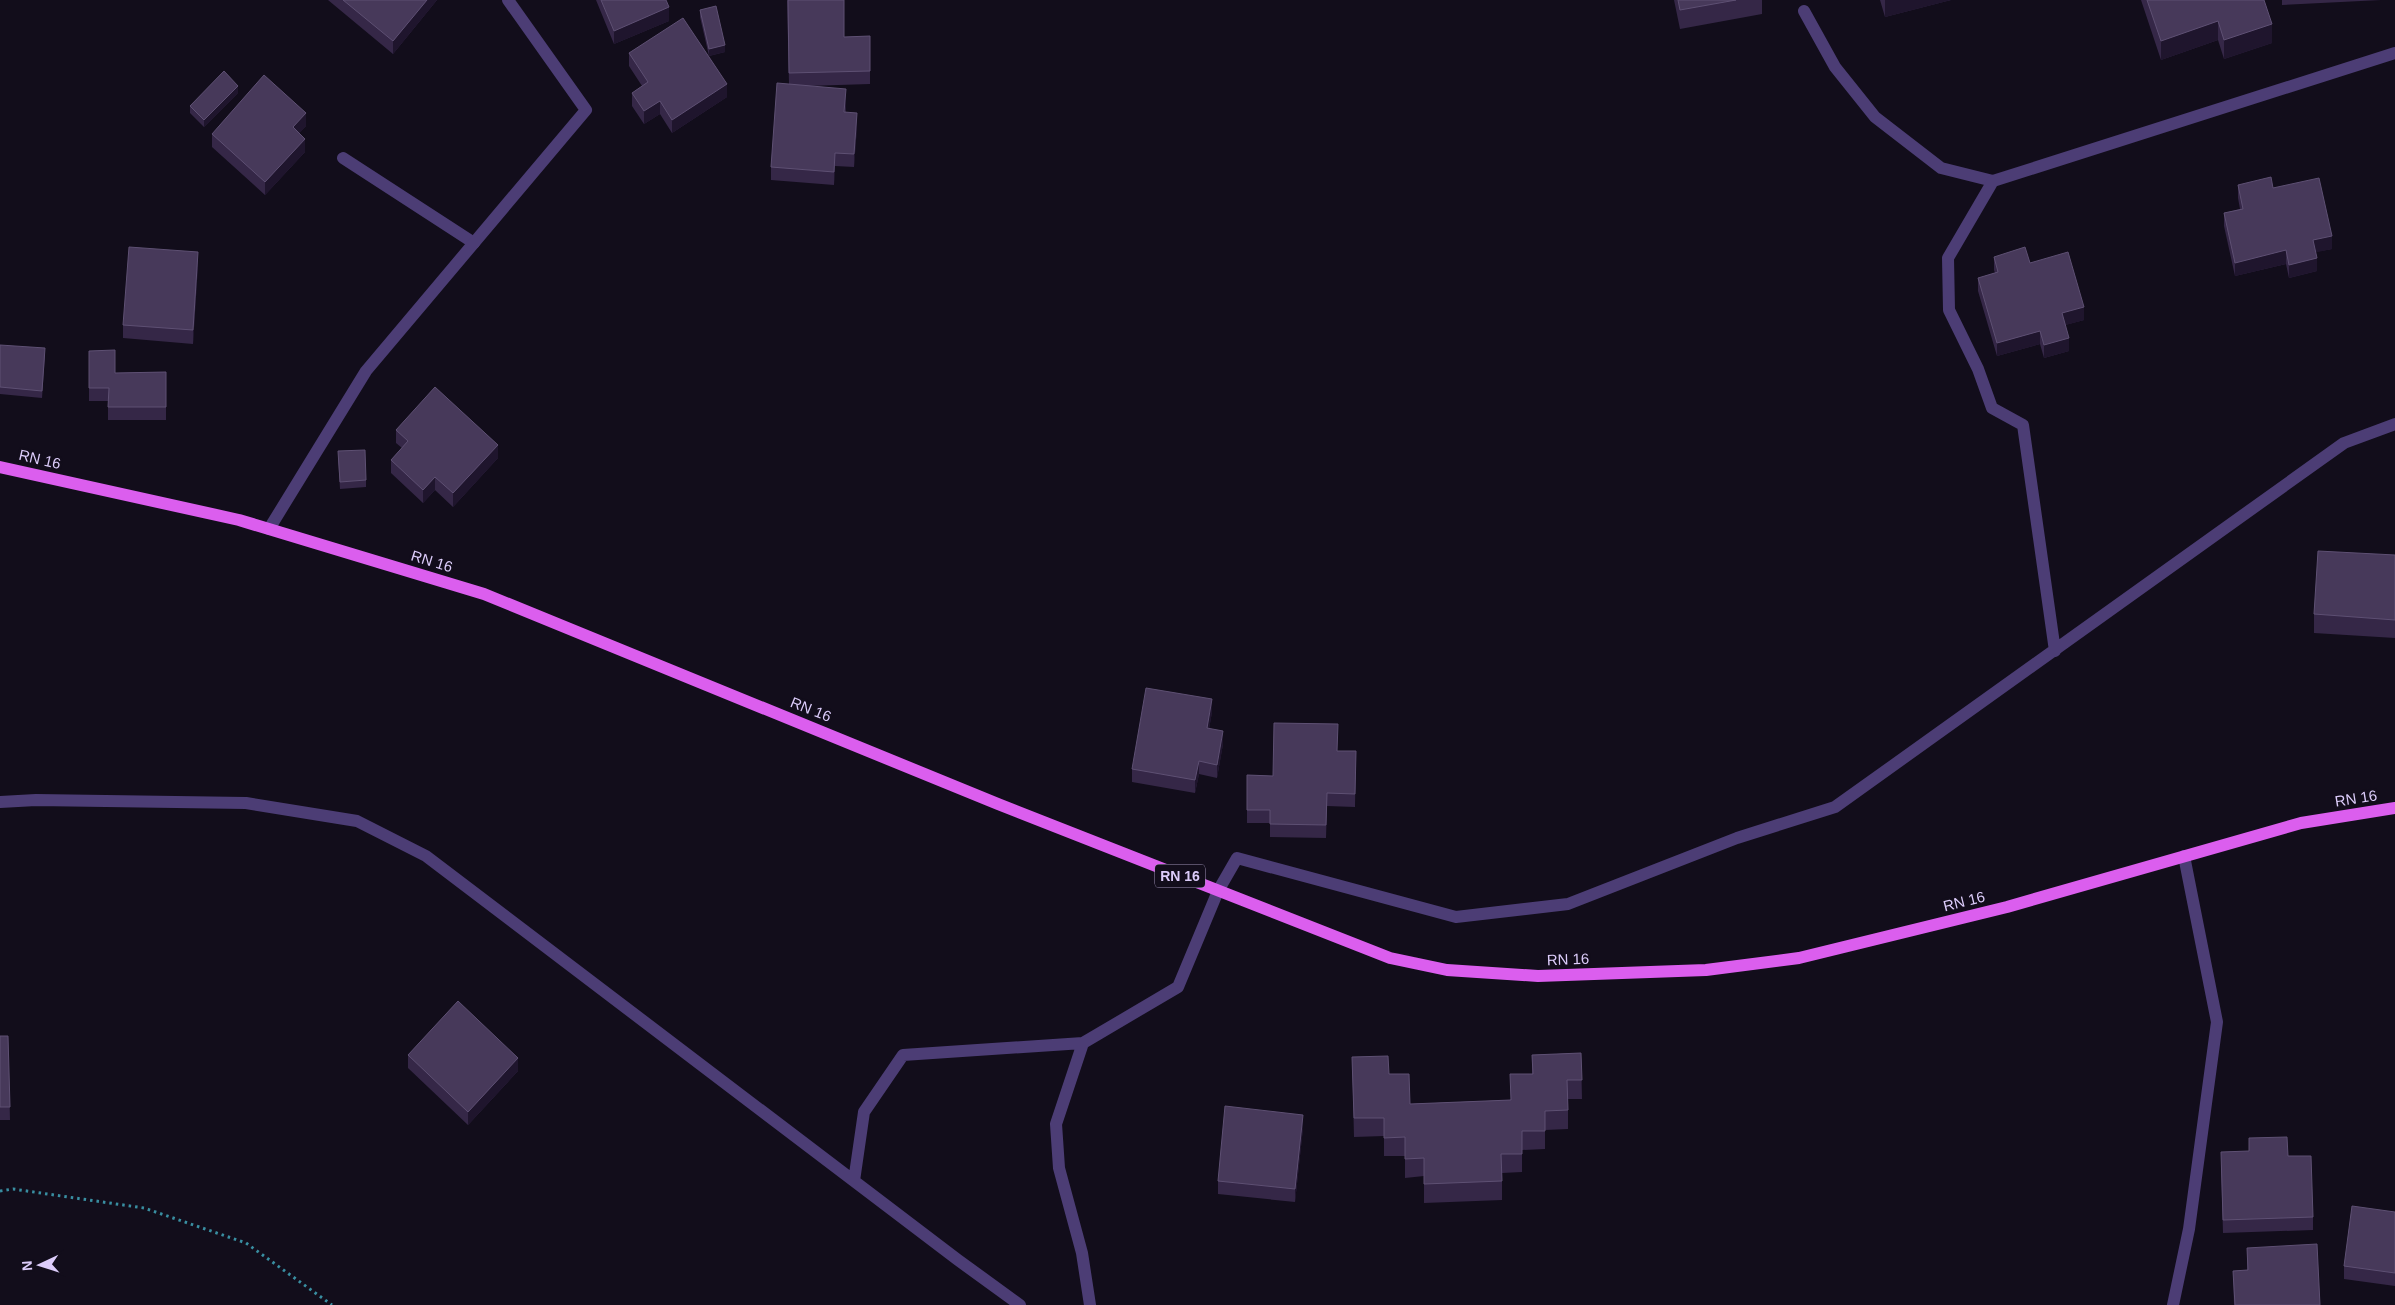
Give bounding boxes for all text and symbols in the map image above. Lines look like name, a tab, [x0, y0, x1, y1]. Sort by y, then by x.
street label: RN 16	[17, 446, 63, 472]
street label: RN 16	[409, 547, 455, 575]
street label: RN 16	[788, 693, 834, 725]
street label: RN 16	[2334, 786, 2378, 810]
road number: RN 16	[1155, 864, 1205, 888]
street label: RN 16	[1941, 888, 1987, 914]
street label: RN 16	[1546, 950, 1590, 968]
north arrow	[15, 1240, 65, 1290]
text: N	[19, 1260, 35, 1272]

